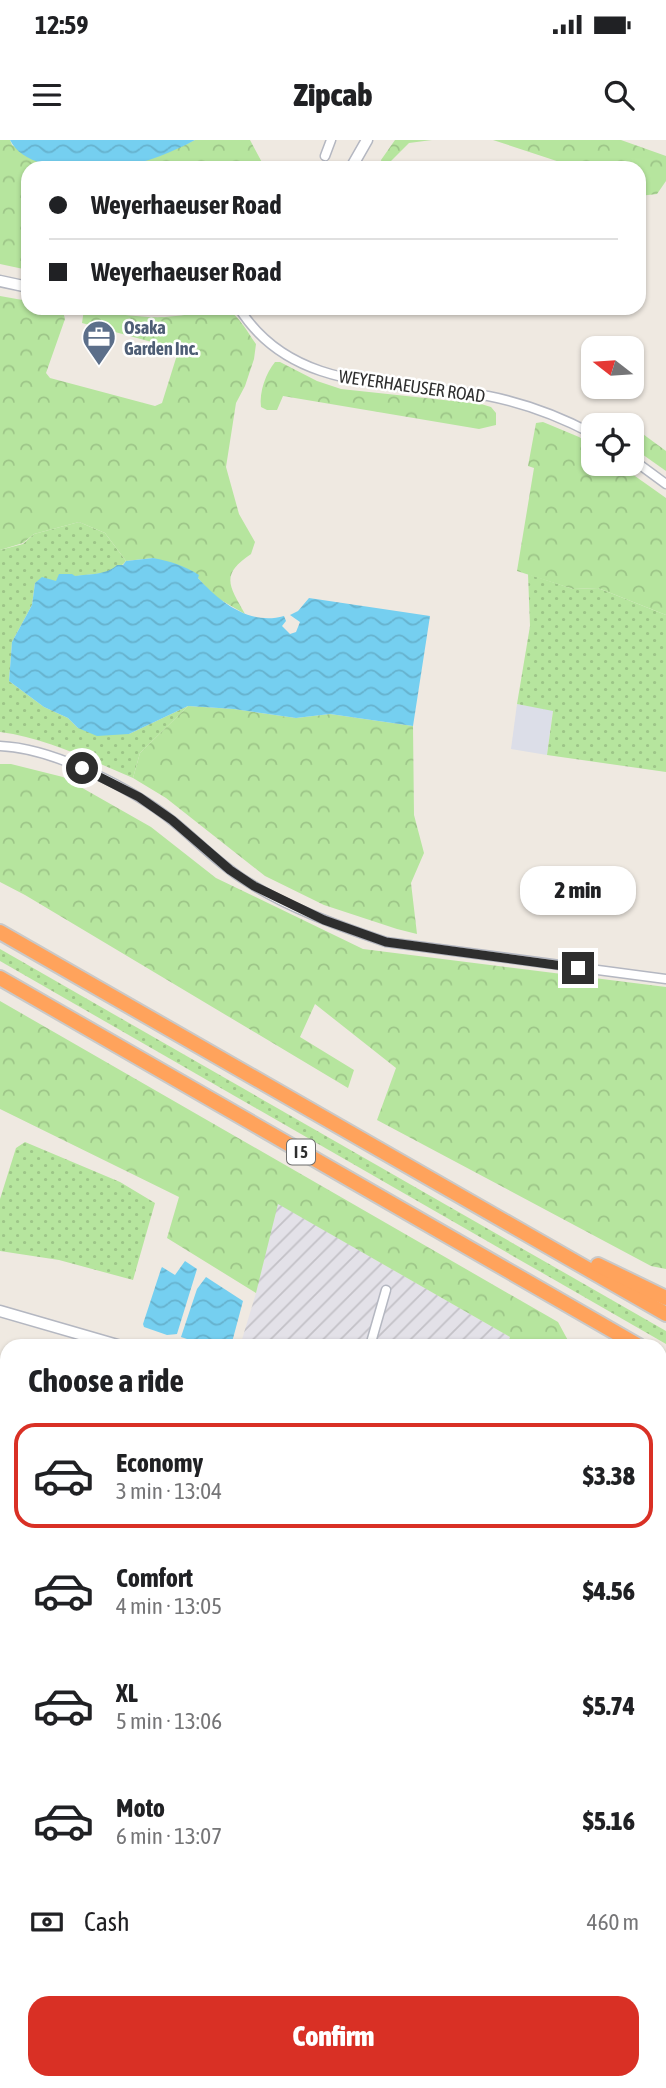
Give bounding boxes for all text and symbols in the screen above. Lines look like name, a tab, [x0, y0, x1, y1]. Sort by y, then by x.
text: 12:59	[35, 10, 89, 40]
icon: menu	[28, 76, 66, 114]
text: Zipcab	[294, 76, 372, 113]
icon: search	[600, 76, 638, 114]
text: Weyerhaeuser Road	[91, 190, 281, 220]
text: Weyerhaeuser Road	[91, 257, 281, 287]
place label: Osaka Garden Inc.	[124, 317, 198, 359]
office icon: Osaka Garden Inc.	[80, 318, 118, 367]
north arrow	[581, 336, 644, 399]
map controls	[581, 336, 644, 476]
street label: WEYERHAEUSER ROAD	[337, 365, 487, 407]
button: locate	[581, 413, 644, 476]
route start	[66, 752, 98, 784]
callout: 2 min	[520, 866, 636, 916]
text: 2 min	[555, 877, 601, 903]
route end	[562, 952, 594, 984]
road number: I 5	[287, 1140, 315, 1164]
text: Choose a ride	[28, 1362, 184, 1399]
icon: car	[32, 1444, 95, 1507]
text: Economy	[116, 1448, 203, 1478]
text: $3.38	[583, 1461, 635, 1491]
text: 3 min · 13:04	[116, 1478, 222, 1504]
icon: car	[32, 1559, 95, 1622]
text: Comfort	[116, 1563, 193, 1593]
text: $4.56	[583, 1576, 635, 1606]
text: 4 min · 13:05	[116, 1593, 222, 1619]
icon: car	[32, 1674, 95, 1737]
text: XL	[116, 1678, 138, 1708]
text: $5.74	[583, 1691, 635, 1721]
text: 5 min · 13:06	[116, 1708, 222, 1734]
icon: car	[32, 1789, 95, 1852]
text: Moto	[116, 1793, 165, 1823]
text: $5.16	[583, 1806, 635, 1836]
text: 6 min · 13:07	[116, 1823, 222, 1849]
icon: cash	[28, 1903, 66, 1941]
text: Cash	[84, 1907, 130, 1937]
text: 460 m	[587, 1909, 639, 1935]
button: Confirm	[28, 1996, 639, 2076]

